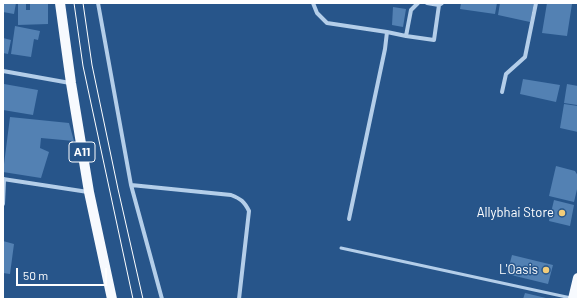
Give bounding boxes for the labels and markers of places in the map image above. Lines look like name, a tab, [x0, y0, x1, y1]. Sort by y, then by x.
place label: Allybhai Store	[477, 205, 554, 221]
marker: Allybhai Store	[557, 208, 567, 218]
place label: L'Oasis	[499, 262, 538, 278]
marker: L'Oasis	[541, 265, 551, 275]

